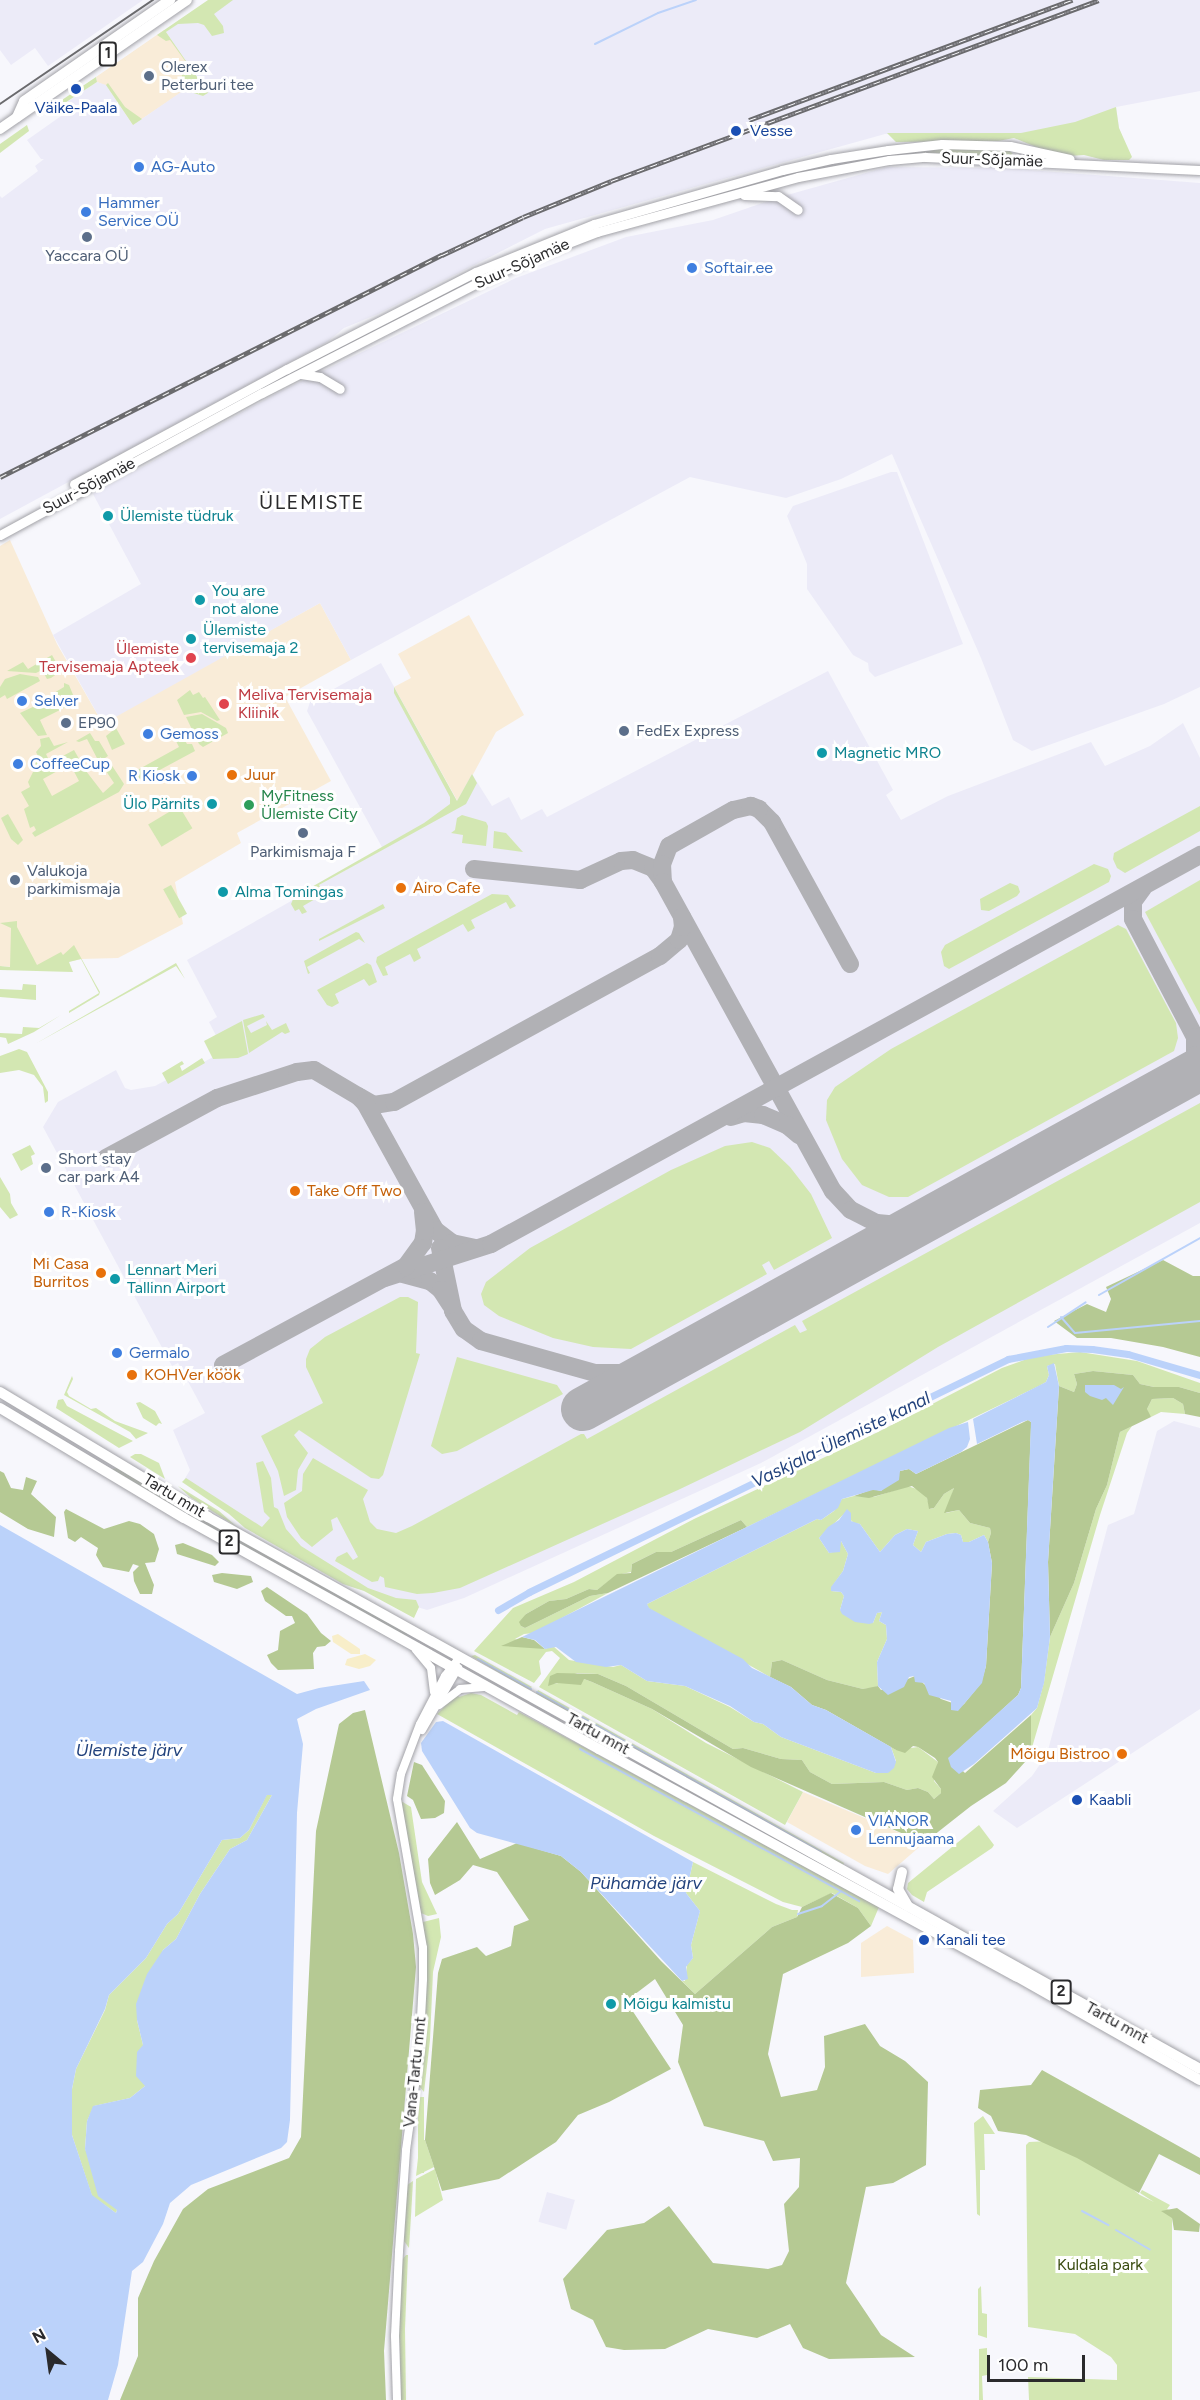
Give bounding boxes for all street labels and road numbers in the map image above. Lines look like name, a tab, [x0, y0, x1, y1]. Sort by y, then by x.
road number: 1	[98, 42, 118, 66]
street label: Suur-Sõjamäe	[941, 149, 1043, 171]
street label: Suur-Sõjamäe	[472, 235, 572, 293]
street label: Suur-Sõjamäe	[40, 454, 138, 518]
street label: Tartu mnt	[140, 1470, 208, 1522]
road number: 2	[218, 1530, 240, 1554]
street label: Tartu mnt	[563, 1709, 633, 1759]
road number: 2	[1050, 1980, 1072, 2004]
street label: Tartu mnt	[1082, 1998, 1152, 2048]
street label: Vana-Tartu mnt	[400, 2016, 430, 2128]

